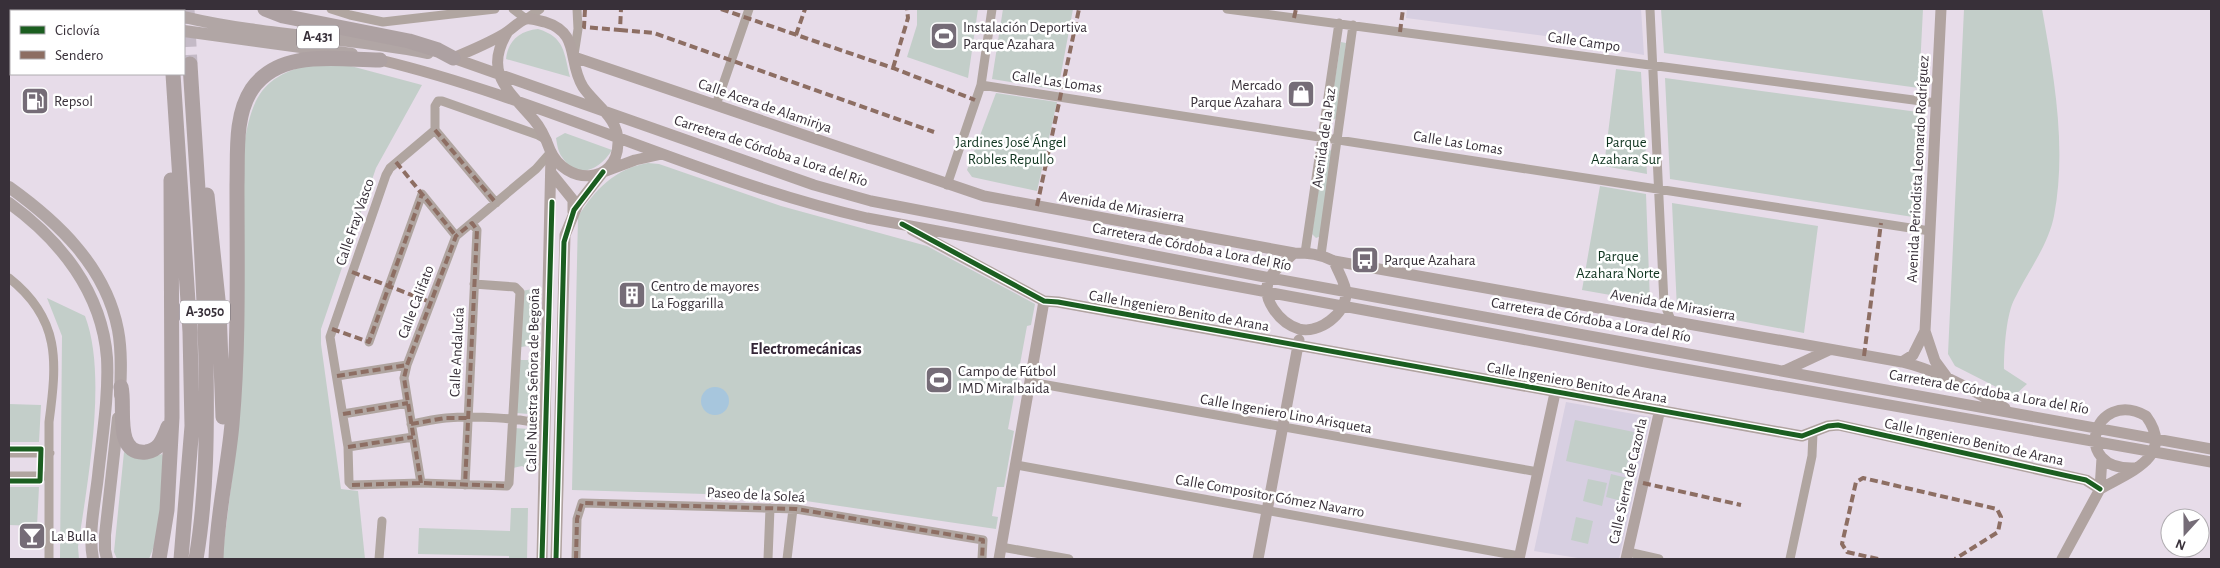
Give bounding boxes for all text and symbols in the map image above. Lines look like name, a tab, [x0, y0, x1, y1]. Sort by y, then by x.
legend	[10, 10, 185, 75]
place label: Instalación Deportiva Parque Azahara	[963, 20, 1087, 52]
sports icon: Instalación Deportiva Parque Azahara	[929, 21, 959, 51]
text: Ciclovía	[55, 23, 100, 38]
road number: A-431	[297, 26, 339, 48]
street label: Calle Campo	[1547, 29, 1621, 55]
text: Sendero	[55, 48, 103, 63]
street label: Avenida Periodista Leonardo Rodríguez	[1905, 55, 1931, 283]
street label: Calle Las Lomas	[1011, 68, 1103, 96]
street label: Calle Acera de Alamiriya	[696, 76, 834, 136]
place label: Mercado Parque Azahara	[1190, 78, 1282, 110]
shop icon: Mercado Parque Azahara	[1286, 79, 1316, 109]
fuel station icon: Repsol	[20, 86, 50, 116]
street label: Avenida de la Paz	[1310, 87, 1338, 189]
place label: Repsol	[54, 94, 93, 109]
street label: Carretera de Córdoba a Lora del Río	[672, 113, 870, 189]
street label: Calle Las Lomas	[1412, 129, 1504, 157]
park label: Jardines José Ángel Robles Repullo	[956, 133, 1066, 167]
park label: Parque Azahara Sur	[1591, 135, 1661, 167]
street label: Calle Fray Vasco	[333, 177, 377, 267]
street label: Avenida de Mirasierra	[1058, 189, 1186, 225]
street label: Carretera de Córdoba a Lora del Río	[1091, 220, 1293, 274]
bus stop icon: Parque Azahara	[1350, 245, 1380, 275]
park label: Parque Azahara Norte	[1576, 249, 1660, 281]
place label: Parque Azahara	[1384, 253, 1476, 268]
street label: Calle Califato	[395, 263, 437, 341]
place label: Centro de mayores La Foggarilla	[651, 279, 759, 311]
building icon: Centro de mayores La Foggarilla	[617, 280, 647, 310]
street label: Avenida de Mirasierra	[1609, 287, 1737, 323]
street label: Calle Nuestra Señora de Begoña	[524, 288, 542, 472]
street label: Calle Ingeniero Benito de Arana	[1088, 288, 1270, 334]
street label: Carretera de Córdoba a Lora del Río	[1490, 295, 1692, 345]
road number: A-3050	[180, 300, 230, 324]
street label: Calle Andalucía	[447, 307, 467, 397]
district label: Electromecánicas	[750, 341, 862, 357]
street label: Calle Ingeniero Benito de Arana	[1486, 360, 1668, 406]
place label: Campo de Fútbol IMD Miralbaida	[958, 364, 1056, 396]
sports icon: Campo de Fútbol IMD Miralbaida	[924, 365, 954, 395]
street label: Carretera de Córdoba a Lora del Río	[1888, 367, 2090, 417]
street label: Calle Ingeniero Lino Arisqueta	[1199, 391, 1373, 437]
street label: Calle Ingeniero Benito de Arana	[1883, 416, 2065, 468]
street label: Calle Sierra de Cazorla	[1606, 417, 1650, 545]
street label: Calle Compositor Gómez Navarro	[1174, 472, 1366, 520]
street label: Paseo de la Soleá	[706, 485, 806, 505]
north arrow	[2160, 508, 2210, 558]
bar icon: La Bulla	[17, 521, 47, 551]
place label: La Bulla	[51, 529, 97, 544]
text: N	[2174, 536, 2188, 552]

